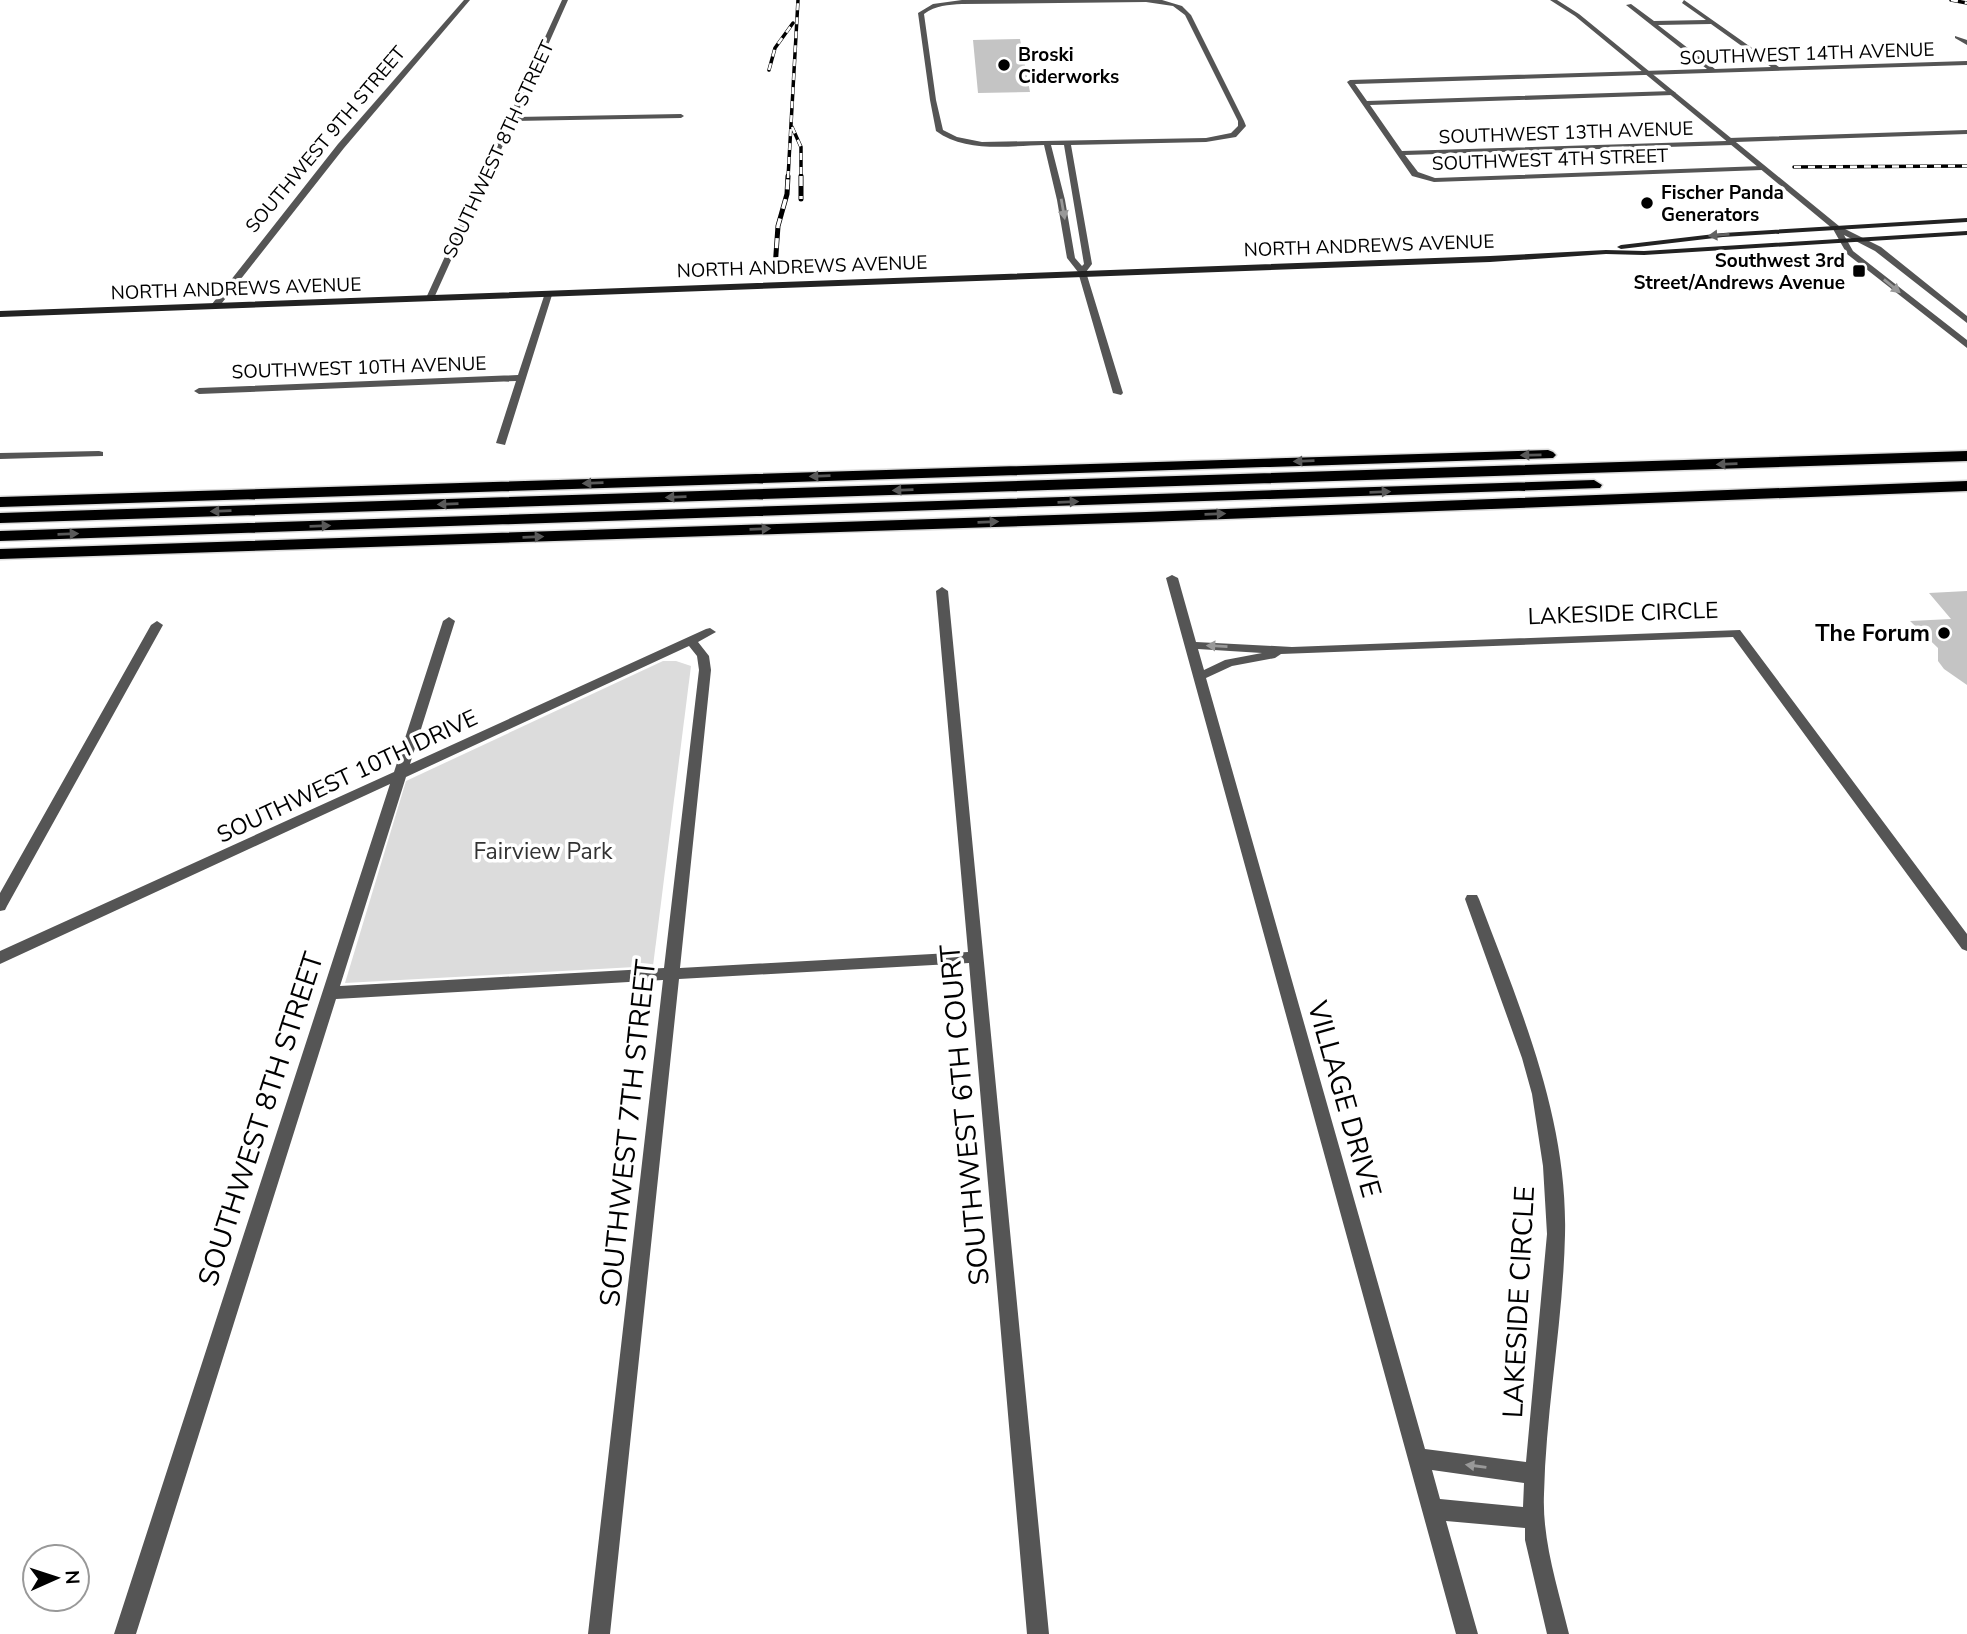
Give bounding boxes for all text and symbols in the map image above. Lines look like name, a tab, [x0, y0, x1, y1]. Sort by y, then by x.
street label: SOUTHWEST 8TH STREET	[437, 36, 561, 262]
street label: SOUTHWEST 14TH AVENUE	[1679, 37, 1935, 71]
street label: SOUTHWEST 9TH STREET	[240, 40, 412, 239]
place label: Broski Ciderworks	[1018, 42, 1119, 90]
marker: Broski Ciderworks	[996, 57, 1012, 73]
street label: SOUTHWEST 13TH AVENUE	[1438, 116, 1694, 150]
street label: SOUTHWEST 4TH STREET	[1431, 143, 1669, 177]
place label: Fischer Panda Generators	[1661, 180, 1784, 228]
marker: Fischer Panda Generators	[1639, 195, 1655, 211]
one-way arrow	[1058, 198, 1069, 220]
street label: NORTH ANDREWS AVENUE	[1243, 229, 1495, 263]
one-way arrow	[1708, 230, 1730, 241]
place label: Southwest 3rd Street/Andrews Avenue	[1633, 248, 1845, 296]
street label: NORTH ANDREWS AVENUE	[676, 250, 928, 284]
marker: Southwest 3rd Street/Andrews Avenue	[1851, 263, 1867, 279]
street label: NORTH ANDREWS AVENUE	[110, 272, 362, 306]
one-way arrow	[1884, 278, 1901, 293]
street label: SOUTHWEST 10TH AVENUE	[231, 351, 487, 385]
one-way arrow	[1520, 449, 1542, 461]
one-way arrow	[1293, 456, 1315, 467]
one-way arrow	[1716, 458, 1738, 469]
one-way arrow	[809, 471, 831, 482]
one-way arrow	[582, 478, 604, 489]
one-way arrow	[892, 485, 914, 496]
one-way arrow	[1369, 487, 1391, 498]
one-way arrow	[665, 492, 687, 503]
one-way arrow	[1058, 497, 1080, 508]
one-way arrow	[437, 499, 459, 510]
one-way arrow	[210, 506, 232, 517]
one-way arrow	[1204, 508, 1226, 520]
one-way arrow	[977, 516, 999, 527]
one-way arrow	[309, 520, 331, 532]
one-way arrow	[750, 524, 772, 535]
one-way arrow	[57, 528, 79, 540]
one-way arrow	[522, 531, 544, 542]
street label: LAKESIDE CIRCLE	[1527, 595, 1719, 632]
place label: The Forum	[1815, 618, 1930, 649]
marker: The Forum	[1936, 625, 1952, 641]
one-way arrow	[1206, 641, 1228, 652]
street label: SOUTHWEST 10TH DRIVE	[212, 702, 483, 851]
park label: Fairview Park	[473, 836, 613, 867]
street label: SOUTHWEST 6TH COURT	[931, 943, 999, 1287]
street label: SOUTHWEST 8TH STREET	[189, 948, 333, 1291]
street label: SOUTHWEST 7TH STREET	[591, 958, 665, 1308]
street label: VILLAGE DRIVE	[1298, 996, 1390, 1202]
street label: LAKESIDE CIRCLE	[1494, 1185, 1544, 1419]
one-way arrow	[1465, 1460, 1487, 1471]
north arrow	[21, 1543, 91, 1613]
text: N	[59, 1569, 85, 1585]

